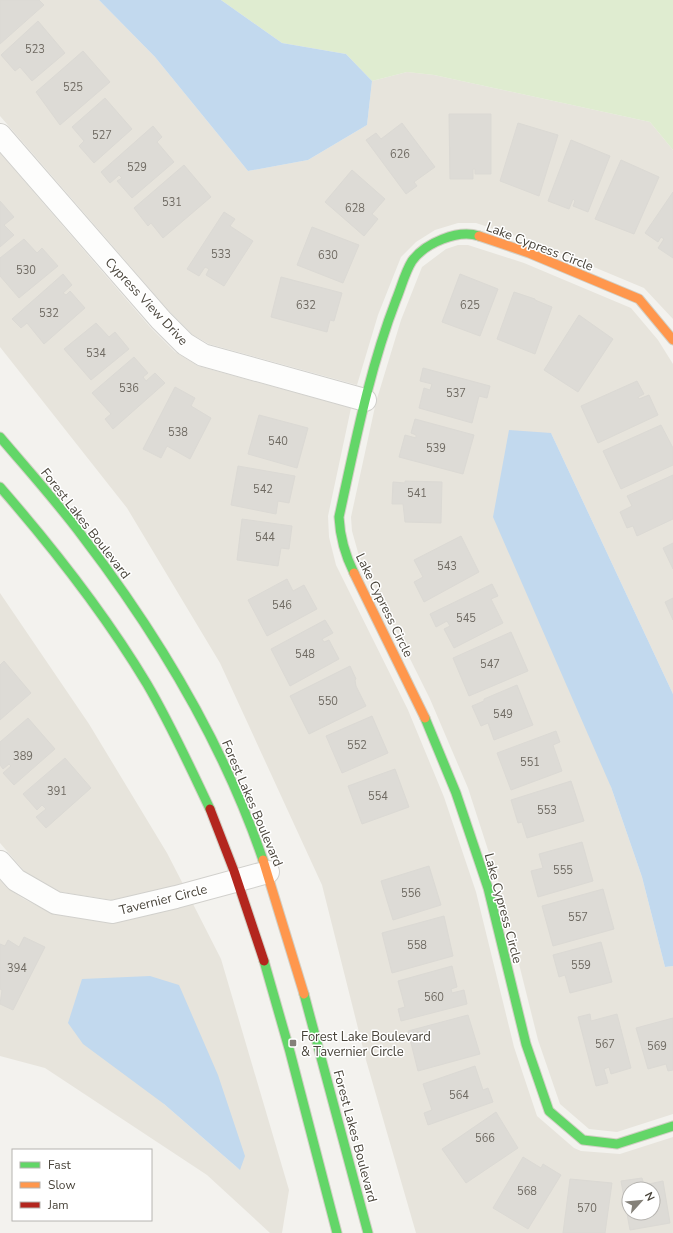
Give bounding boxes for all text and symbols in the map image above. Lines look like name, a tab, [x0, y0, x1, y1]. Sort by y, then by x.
house number: 523	[25, 42, 45, 57]
house number: 525	[63, 80, 83, 95]
house number: 527	[92, 128, 112, 143]
house number: 626	[390, 147, 410, 162]
house number: 529	[127, 160, 147, 175]
house number: 531	[162, 195, 182, 210]
house number: 628	[345, 201, 365, 216]
street label: Lake Cypress Circle	[483, 218, 596, 276]
house number: 533	[211, 247, 231, 262]
house number: 630	[318, 248, 338, 263]
street label: Cypress View Drive	[101, 254, 192, 350]
house number: 530	[16, 263, 36, 278]
house number: 632	[296, 298, 316, 313]
house number: 625	[460, 298, 480, 313]
house number: 532	[39, 306, 59, 321]
house number: 534	[86, 346, 106, 361]
house number: 536	[119, 381, 139, 396]
house number: 537	[446, 386, 466, 401]
house number: 538	[168, 425, 188, 440]
house number: 540	[268, 434, 288, 449]
house number: 539	[426, 441, 446, 456]
street label: Forest Lakes Boulevard	[36, 464, 134, 583]
house number: 542	[253, 482, 273, 497]
house number: 541	[407, 486, 427, 501]
house number: 544	[255, 530, 275, 545]
street label: Lake Cypress Circle	[351, 550, 417, 661]
house number: 543	[437, 559, 457, 574]
house number: 546	[272, 598, 292, 613]
house number: 545	[456, 611, 476, 626]
house number: 548	[295, 647, 315, 662]
house number: 547	[480, 657, 500, 672]
house number: 550	[318, 694, 338, 709]
house number: 549	[493, 707, 513, 722]
street label: Forest Lakes Boulevard	[217, 737, 287, 870]
house number: 552	[347, 738, 367, 753]
house number: 389	[13, 749, 33, 764]
house number: 551	[520, 755, 540, 770]
house number: 391	[47, 784, 67, 799]
house number: 554	[368, 789, 388, 804]
house number: 553	[537, 803, 557, 818]
street label: Lake Cypress Circle	[480, 851, 526, 966]
house number: 555	[553, 863, 573, 878]
street label: Tavernier Circle	[117, 880, 209, 920]
house number: 556	[401, 886, 421, 901]
house number: 557	[568, 910, 588, 925]
house number: 558	[407, 938, 427, 953]
house number: 559	[571, 958, 591, 973]
house number: 394	[7, 961, 27, 976]
house number: 560	[424, 990, 444, 1005]
place label: Forest Lake Boulevard & Tavernier Circle	[301, 1028, 431, 1061]
house number: 567	[595, 1037, 615, 1052]
marker: Forest Lake Boulevard & Tavernier Circle	[288, 1038, 298, 1048]
house number: 569	[647, 1039, 667, 1054]
street label: Forest Lakes Boulevard	[329, 1068, 381, 1204]
house number: 564	[449, 1088, 469, 1103]
house number: 566	[475, 1131, 495, 1146]
legend	[12, 1149, 152, 1221]
text: Fast	[48, 1157, 71, 1173]
text: Slow	[48, 1177, 76, 1193]
north arrow	[621, 1181, 661, 1221]
house number: 568	[517, 1184, 537, 1199]
text: N	[641, 1190, 658, 1204]
text: Jam	[47, 1197, 69, 1213]
house number: 570	[577, 1201, 597, 1216]

